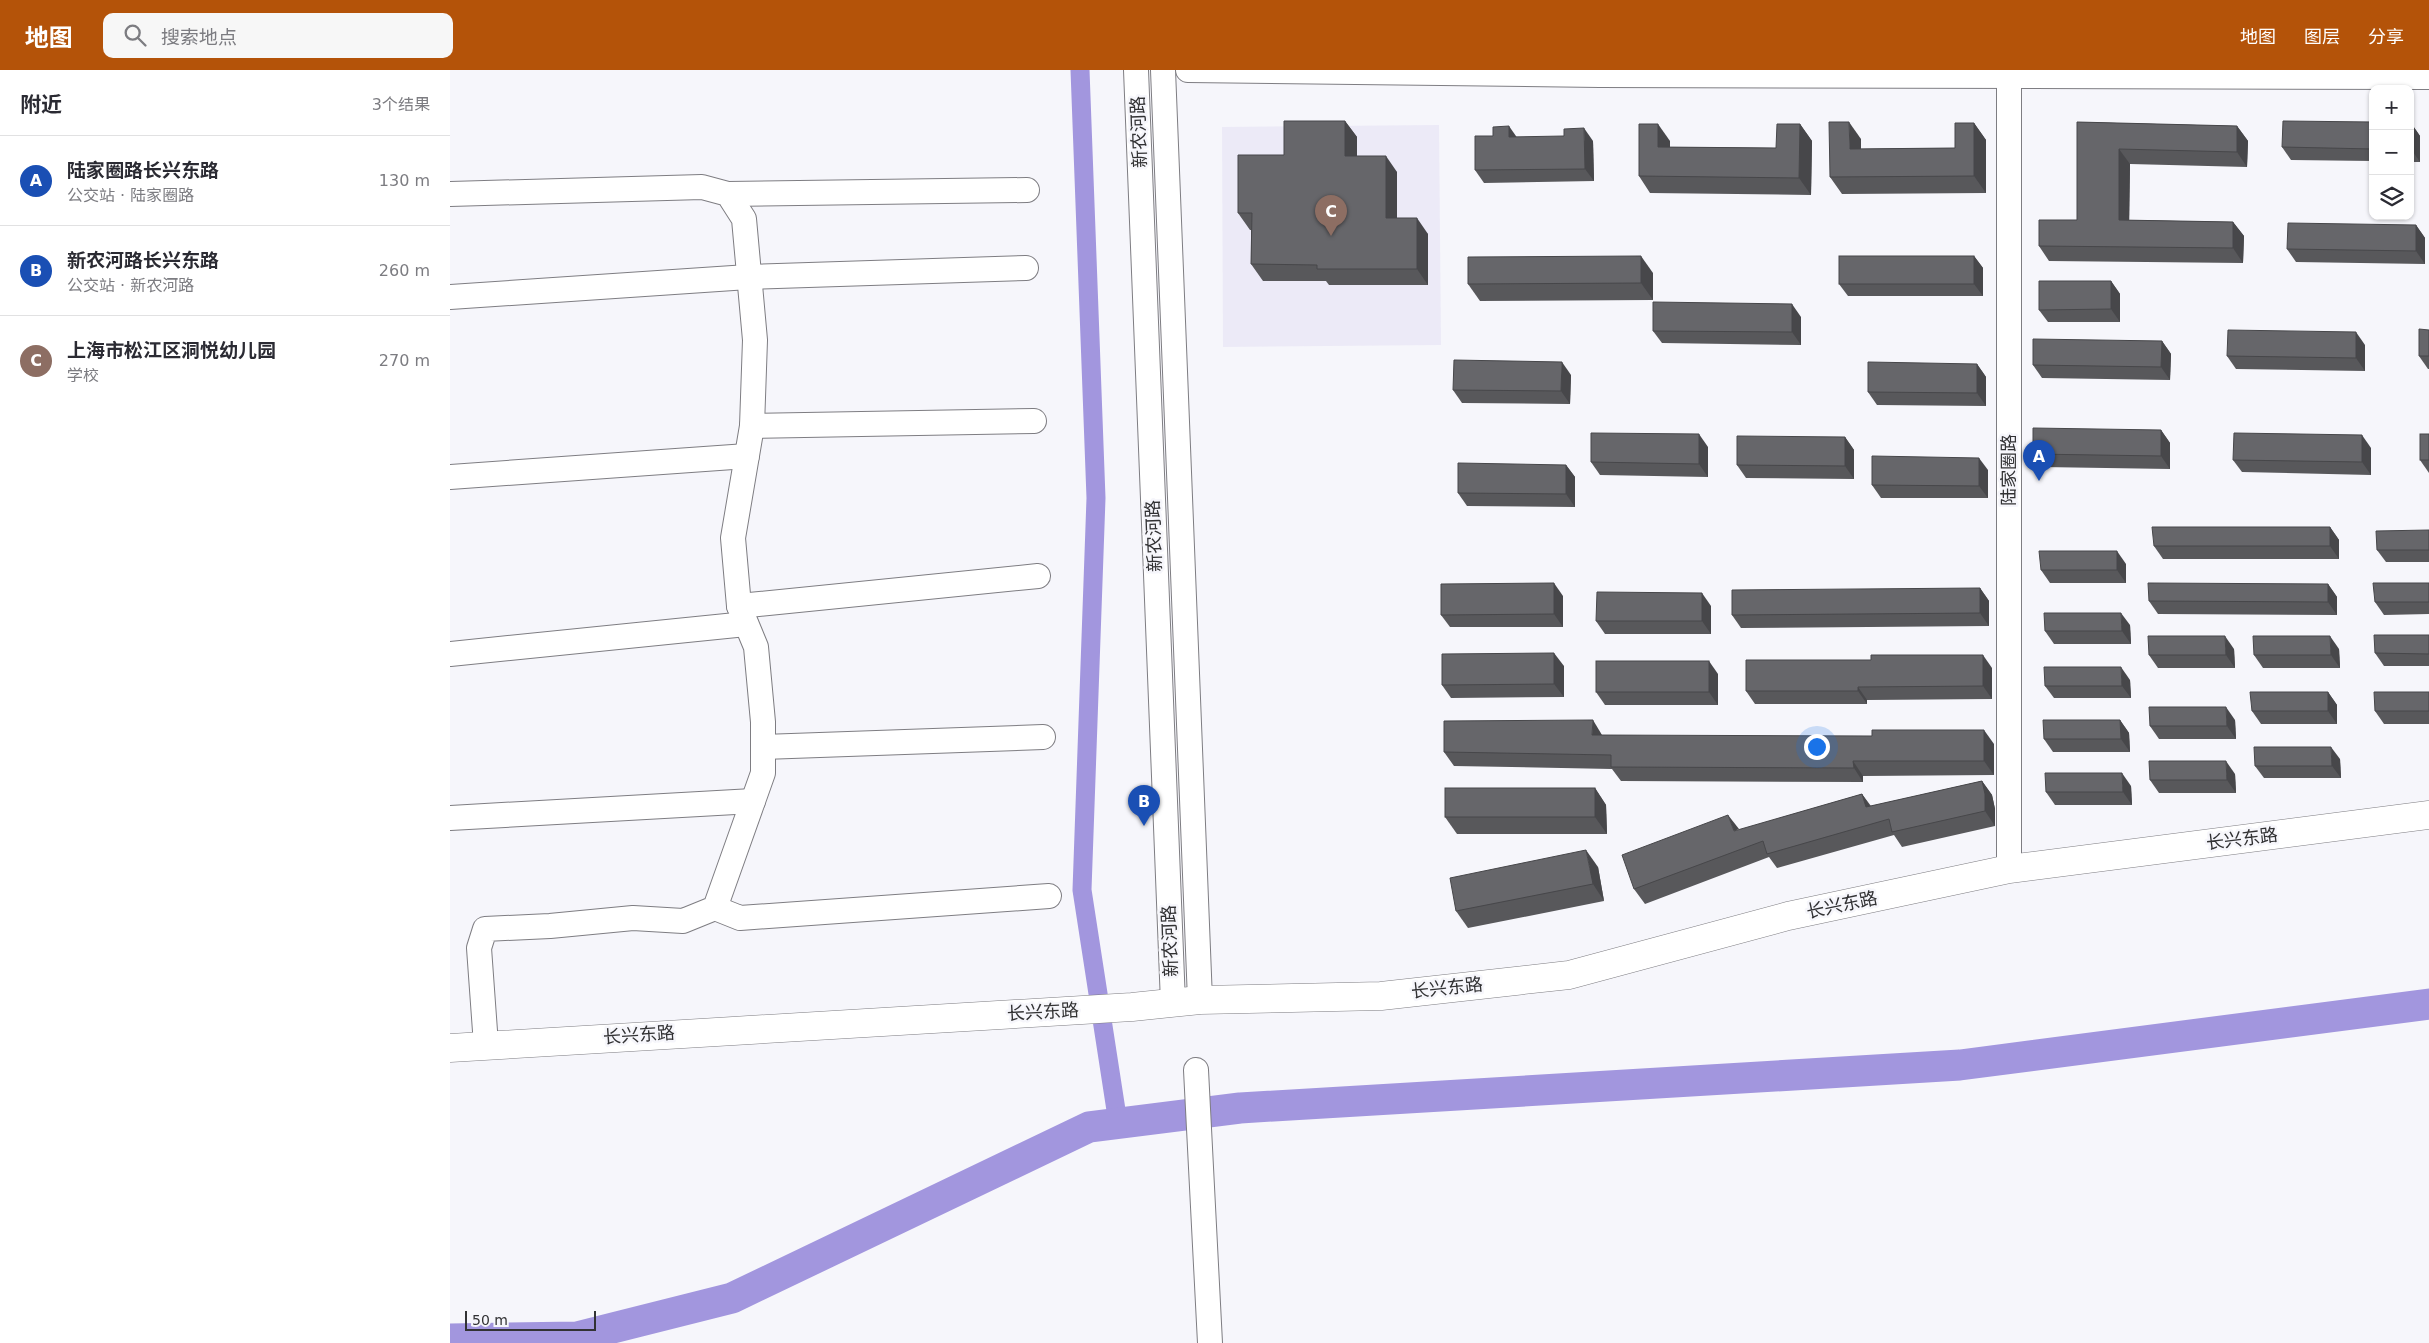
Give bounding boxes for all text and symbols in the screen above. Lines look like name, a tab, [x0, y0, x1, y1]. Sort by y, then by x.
search box	[103, 13, 453, 58]
icon: search	[121, 21, 149, 49]
text: 地图	[25, 24, 73, 52]
text: 搜索地点	[161, 26, 237, 48]
text: 地图	[2240, 26, 2276, 47]
text: 图层	[2304, 26, 2340, 47]
text: 分享	[2368, 26, 2404, 47]
map controls	[2369, 85, 2414, 220]
button: +	[2369, 85, 2414, 130]
text: 附近	[20, 93, 62, 117]
text: 3个结果	[372, 95, 430, 114]
street label: 新农河路	[1127, 96, 1150, 168]
button: −	[2369, 130, 2414, 175]
text: 陆家圈路长兴东路	[67, 159, 219, 181]
text: A	[30, 171, 42, 190]
text: 130 m	[379, 171, 430, 190]
button: layers	[2369, 175, 2414, 220]
text: 公交站 · 陆家圈路	[67, 186, 194, 205]
pin: C	[1315, 195, 1347, 236]
text: 新农河路长兴东路	[67, 249, 219, 271]
text: B	[30, 261, 42, 280]
text: 260 m	[379, 261, 430, 280]
text: 公交站 · 新农河路	[67, 276, 194, 295]
text: 上海市松江区洞悦幼儿园	[67, 339, 276, 361]
text: C	[30, 351, 42, 370]
text: 270 m	[379, 351, 430, 370]
text: 学校	[67, 366, 99, 385]
street label: 陆家圈路	[1998, 434, 2019, 506]
pin: A	[2023, 440, 2055, 481]
street label: 新农河路	[1142, 500, 1165, 572]
your location	[1804, 734, 1830, 760]
pin: B	[1128, 785, 1160, 826]
street label: 长兴东路	[2205, 824, 2279, 853]
street label: 长兴东路	[1804, 887, 1879, 922]
street label: 新农河路	[1158, 905, 1181, 977]
street label: 长兴东路	[1410, 973, 1484, 1002]
street label: 长兴东路	[1006, 999, 1079, 1024]
street label: 长兴东路	[602, 1022, 676, 1047]
scale bar	[465, 1308, 596, 1331]
text: 50 m	[472, 1312, 508, 1328]

